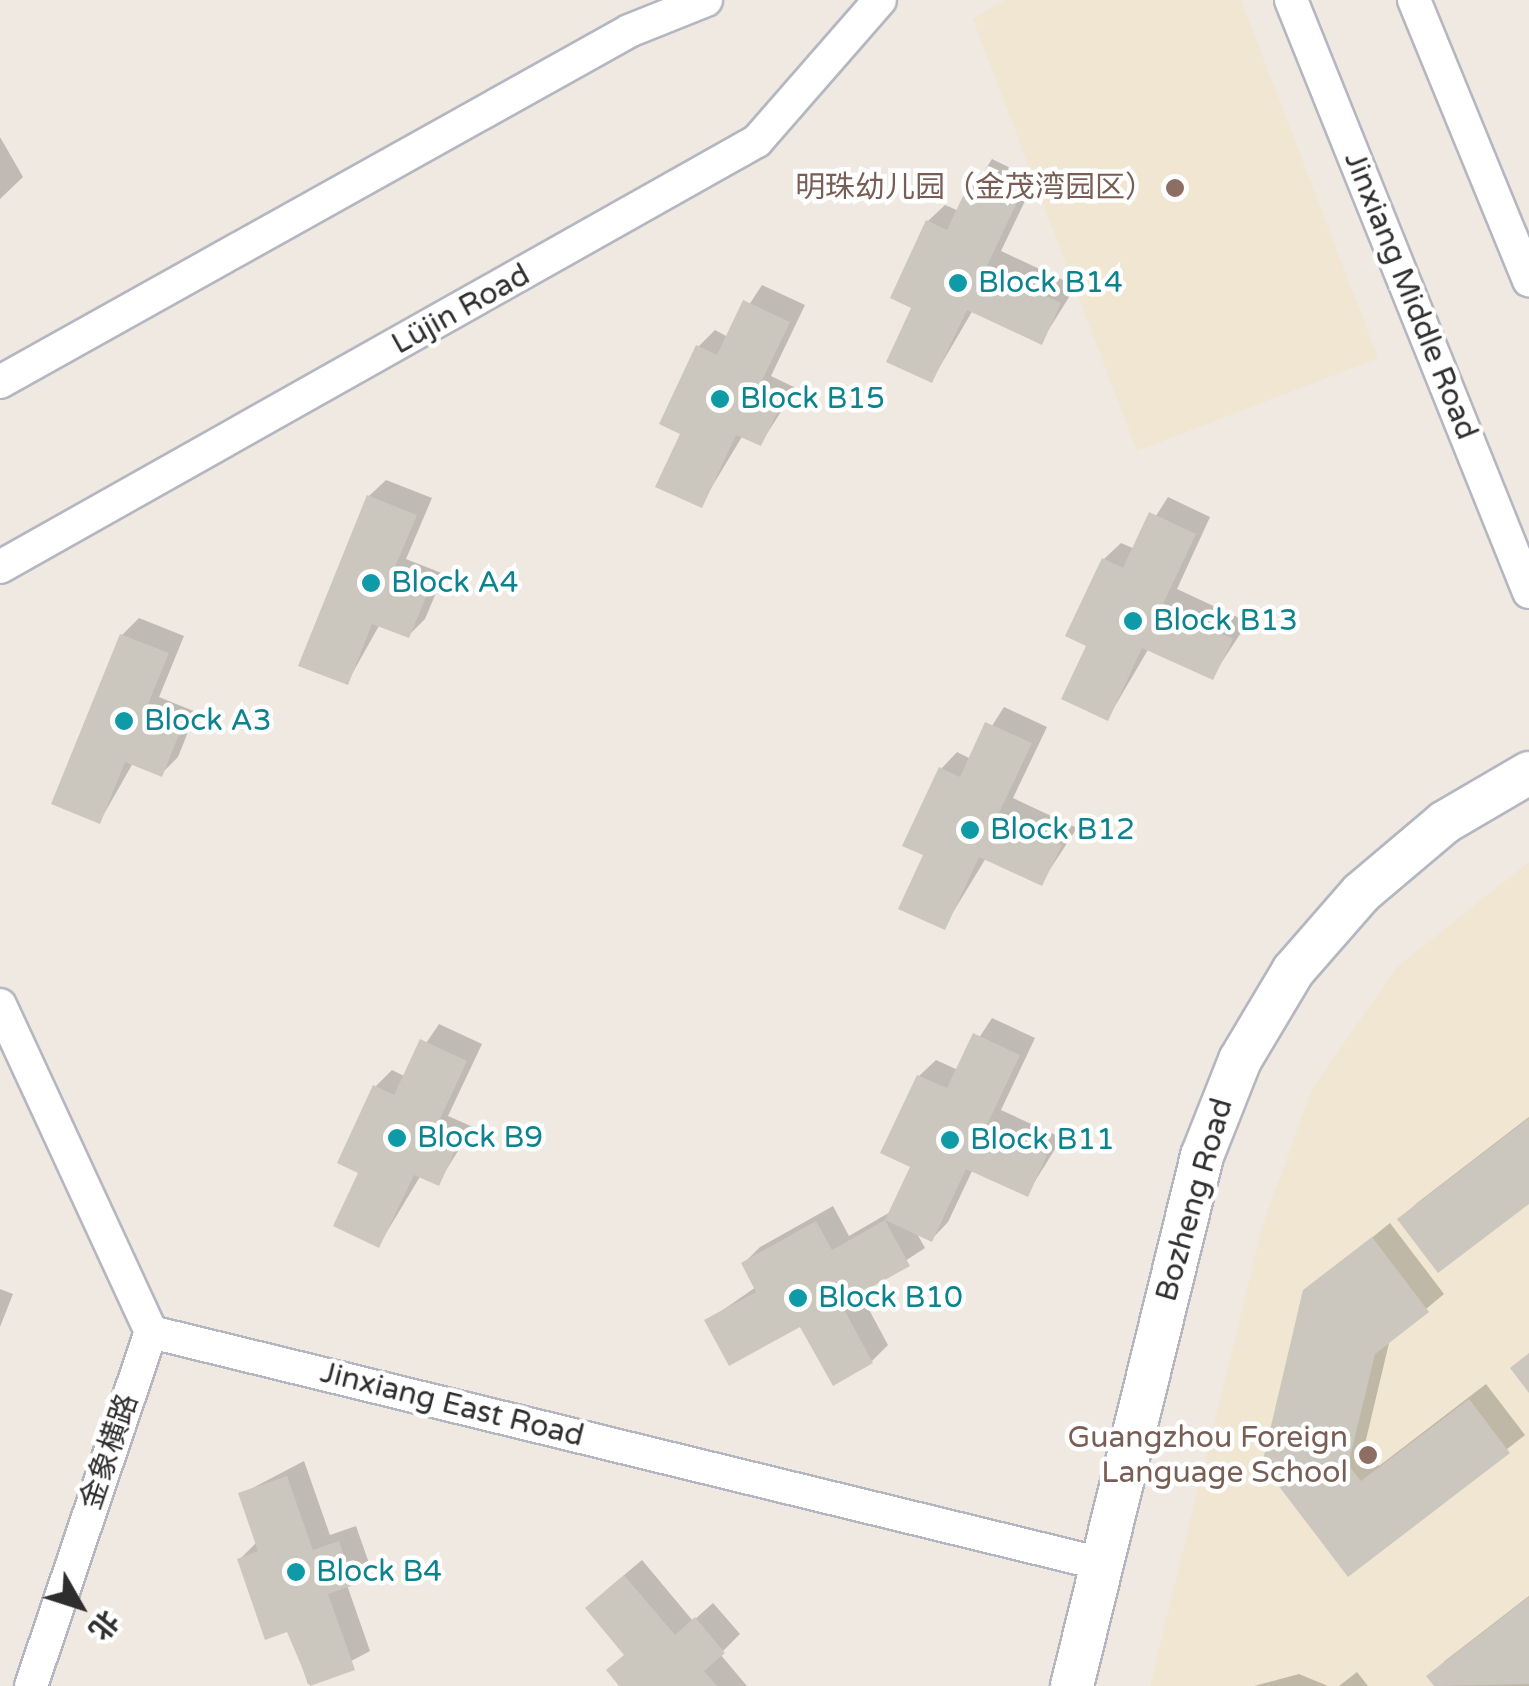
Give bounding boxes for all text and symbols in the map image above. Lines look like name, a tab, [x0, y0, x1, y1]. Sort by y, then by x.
street label: Jinxiang Middle Road	[1336, 147, 1484, 445]
place label: 明珠幼儿园（金茂湾园区）	[795, 170, 1155, 206]
marker: 明珠幼儿园（金茂湾园区）	[1164, 177, 1186, 199]
street label: Lüjin Road	[386, 257, 536, 363]
place label: Block B14	[978, 265, 1123, 301]
marker: Block B14	[947, 272, 969, 294]
place label: Block B15	[740, 381, 885, 417]
marker: Block B15	[709, 388, 731, 410]
place label: Block A4	[391, 565, 519, 601]
marker: Block A4	[360, 572, 382, 594]
place label: Block B13	[1153, 603, 1298, 639]
marker: Block B13	[1122, 610, 1144, 632]
place label: Block A3	[144, 703, 272, 739]
marker: Block A3	[113, 710, 135, 732]
place label: Block B12	[990, 812, 1135, 848]
marker: Block B12	[959, 819, 981, 841]
street label: Bozheng Road	[1149, 1094, 1241, 1306]
place label: Block B9	[417, 1120, 543, 1156]
place label: Block B11	[970, 1122, 1115, 1158]
marker: Block B9	[386, 1127, 408, 1149]
marker: Block B11	[939, 1129, 961, 1151]
place label: Block B10	[818, 1280, 963, 1316]
marker: Block B10	[787, 1287, 809, 1309]
street label: Jinxiang East Road	[317, 1355, 587, 1455]
street label: 金象横路	[73, 1389, 147, 1515]
place label: Guangzhou Foreign Language School	[1067, 1420, 1348, 1490]
marker: Guangzhou Foreign Language School	[1357, 1444, 1379, 1466]
place label: Block B4	[316, 1554, 442, 1590]
north arrow	[30, 1556, 130, 1656]
marker: Block B4	[285, 1561, 307, 1583]
text: 北	[81, 1603, 125, 1646]

